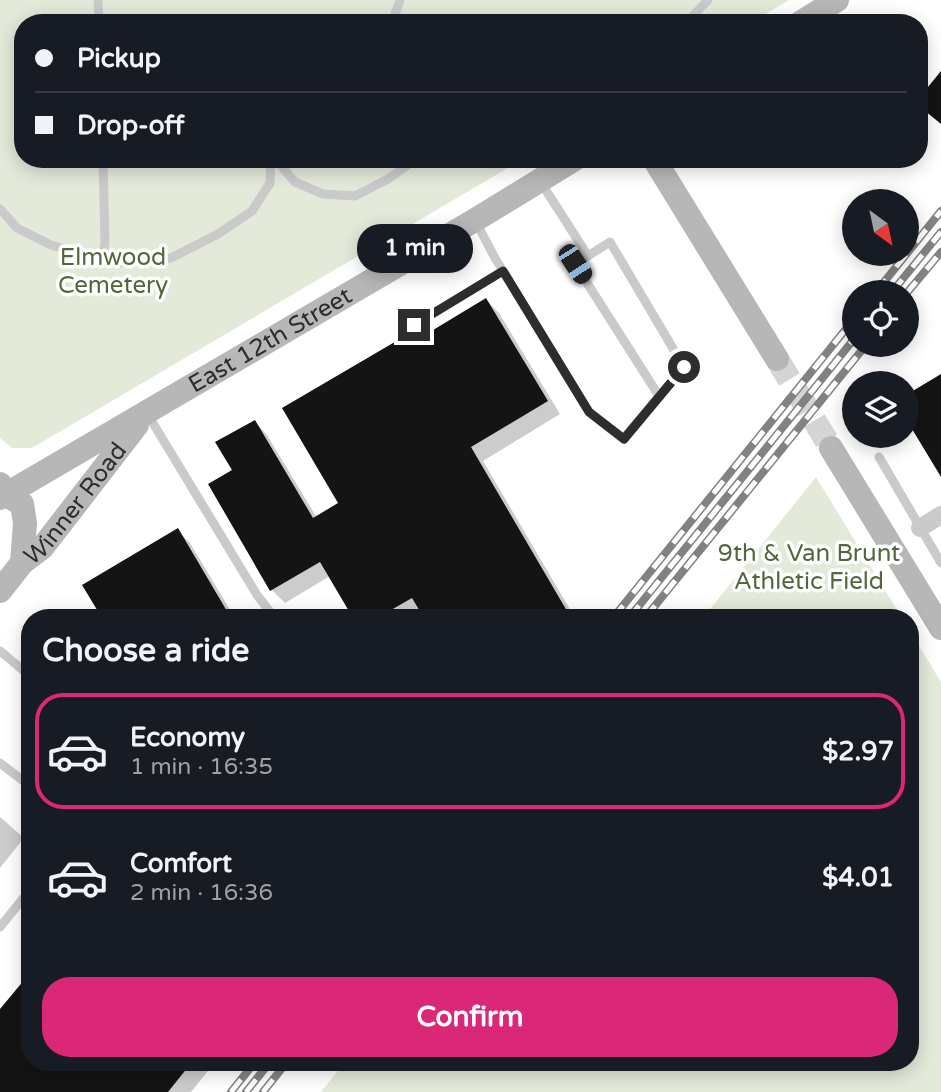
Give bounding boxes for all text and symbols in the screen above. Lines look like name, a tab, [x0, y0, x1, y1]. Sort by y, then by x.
text: Pickup	[77, 43, 161, 74]
text: Drop-off	[77, 110, 184, 141]
north arrow	[842, 189, 919, 266]
map controls	[842, 189, 919, 448]
callout: 1 min	[356, 224, 472, 272]
text: 1 min	[384, 234, 446, 262]
car	[555, 241, 596, 287]
park label: Elmwood Cemetery	[58, 243, 168, 300]
button: locate	[842, 280, 919, 357]
street label: East 12th Street	[184, 281, 357, 399]
route end	[398, 309, 430, 341]
route start	[668, 351, 700, 383]
button: layers	[842, 371, 919, 448]
street label: Winner Road	[18, 437, 133, 571]
park label: 9th & Van Brunt Athletic Field	[718, 539, 900, 596]
text: Choose a ride	[42, 632, 249, 670]
icon: car	[46, 720, 109, 783]
text: Economy	[130, 722, 245, 753]
text: $2.97	[822, 736, 894, 767]
text: 1 min · 16:35	[130, 753, 273, 781]
icon: car	[46, 846, 109, 909]
text: Comfort	[130, 848, 232, 879]
text: $4.01	[822, 862, 894, 893]
text: 2 min · 16:36	[130, 879, 273, 907]
button: Confirm	[42, 977, 898, 1057]

